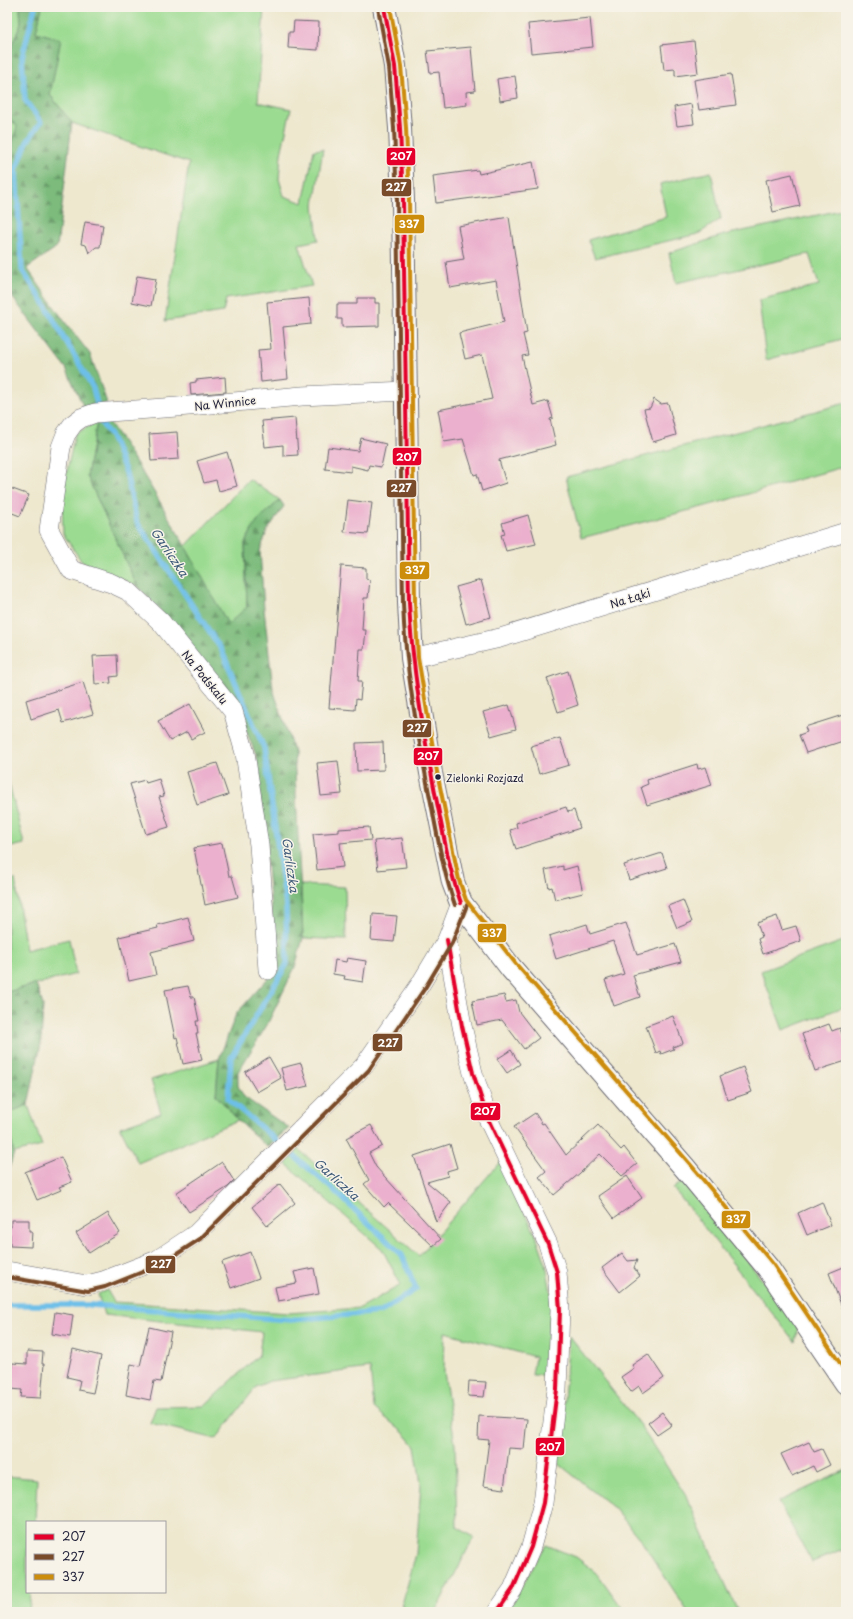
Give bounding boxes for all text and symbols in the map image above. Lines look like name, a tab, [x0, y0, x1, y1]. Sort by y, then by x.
line badge: 207	[386, 147, 416, 166]
text: 207	[390, 147, 413, 164]
line badge: 227	[381, 178, 412, 197]
text: 227	[385, 178, 407, 195]
line badge: 337	[394, 214, 425, 234]
text: 337	[399, 215, 420, 232]
street label: Na Winnice	[193, 391, 257, 415]
line badge: 207	[392, 447, 422, 466]
text: 207	[396, 448, 419, 465]
line badge: 227	[386, 479, 417, 498]
text: 227	[390, 479, 412, 496]
water label: Garliczka	[147, 524, 193, 581]
line badge: 337	[399, 561, 430, 580]
text: 337	[405, 561, 426, 578]
street label: Na Łąki	[608, 584, 652, 612]
street label: Na Podskalu	[178, 646, 232, 708]
line badge: 227	[402, 719, 432, 738]
text: 227	[406, 719, 428, 736]
line badge: 207	[413, 747, 443, 766]
text: 207	[417, 747, 440, 764]
place label: Zielonki Rozjazd	[446, 770, 524, 785]
marker: Zielonki Rozjazd	[433, 772, 443, 782]
water label: Garliczka	[278, 836, 304, 894]
line badge: 337	[477, 923, 507, 943]
text: 337	[482, 924, 503, 941]
line badge: 227	[372, 1033, 403, 1052]
text: 227	[377, 1034, 399, 1051]
line badge: 207	[470, 1102, 501, 1121]
text: 207	[474, 1102, 497, 1119]
water label: Garliczka	[310, 1154, 364, 1205]
line badge: 337	[721, 1210, 751, 1229]
text: 337	[726, 1210, 747, 1227]
line badge: 227	[145, 1255, 176, 1274]
text: 227	[150, 1255, 172, 1272]
line badge: 207	[535, 1437, 565, 1456]
text: 207	[539, 1438, 562, 1455]
legend	[26, 1521, 166, 1593]
text: 207	[62, 1527, 86, 1545]
text: 227	[62, 1547, 85, 1565]
text: 337	[62, 1567, 85, 1585]

